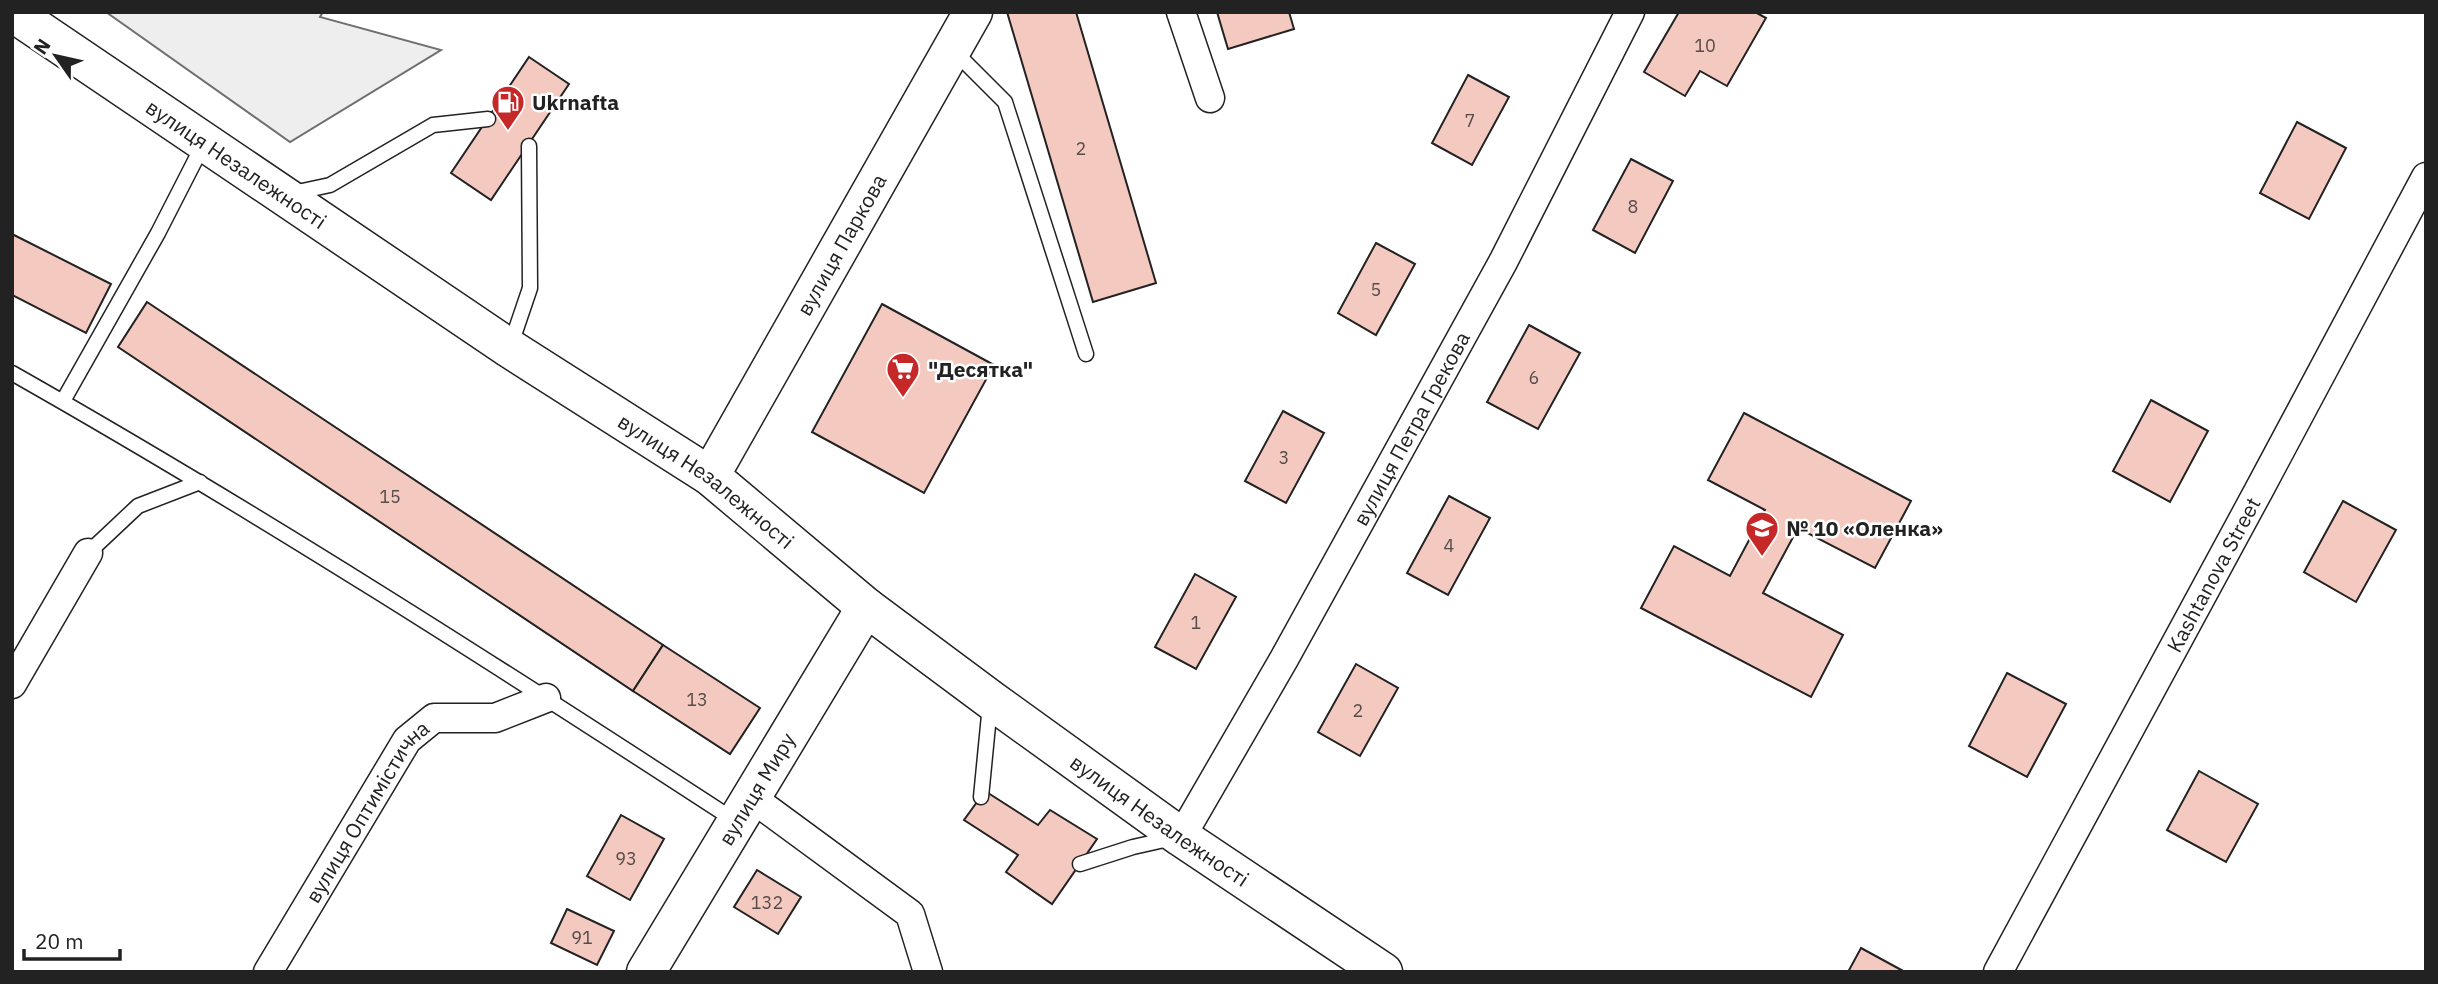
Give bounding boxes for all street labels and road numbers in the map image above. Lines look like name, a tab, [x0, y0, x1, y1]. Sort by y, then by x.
street label: вулиця Незалежності	[141, 93, 332, 235]
street label: вулиця Паркова	[790, 169, 892, 320]
street label: вулиця Петра Грекова	[1346, 326, 1476, 530]
street label: вулиця Незалежності	[613, 407, 800, 555]
street label: Kashtanova Street	[2160, 492, 2267, 657]
street label: вулиця Оптимістична	[299, 714, 435, 908]
street label: вулиця Миру	[712, 727, 801, 850]
street label: вулиця Незалежності	[1065, 748, 1255, 893]

